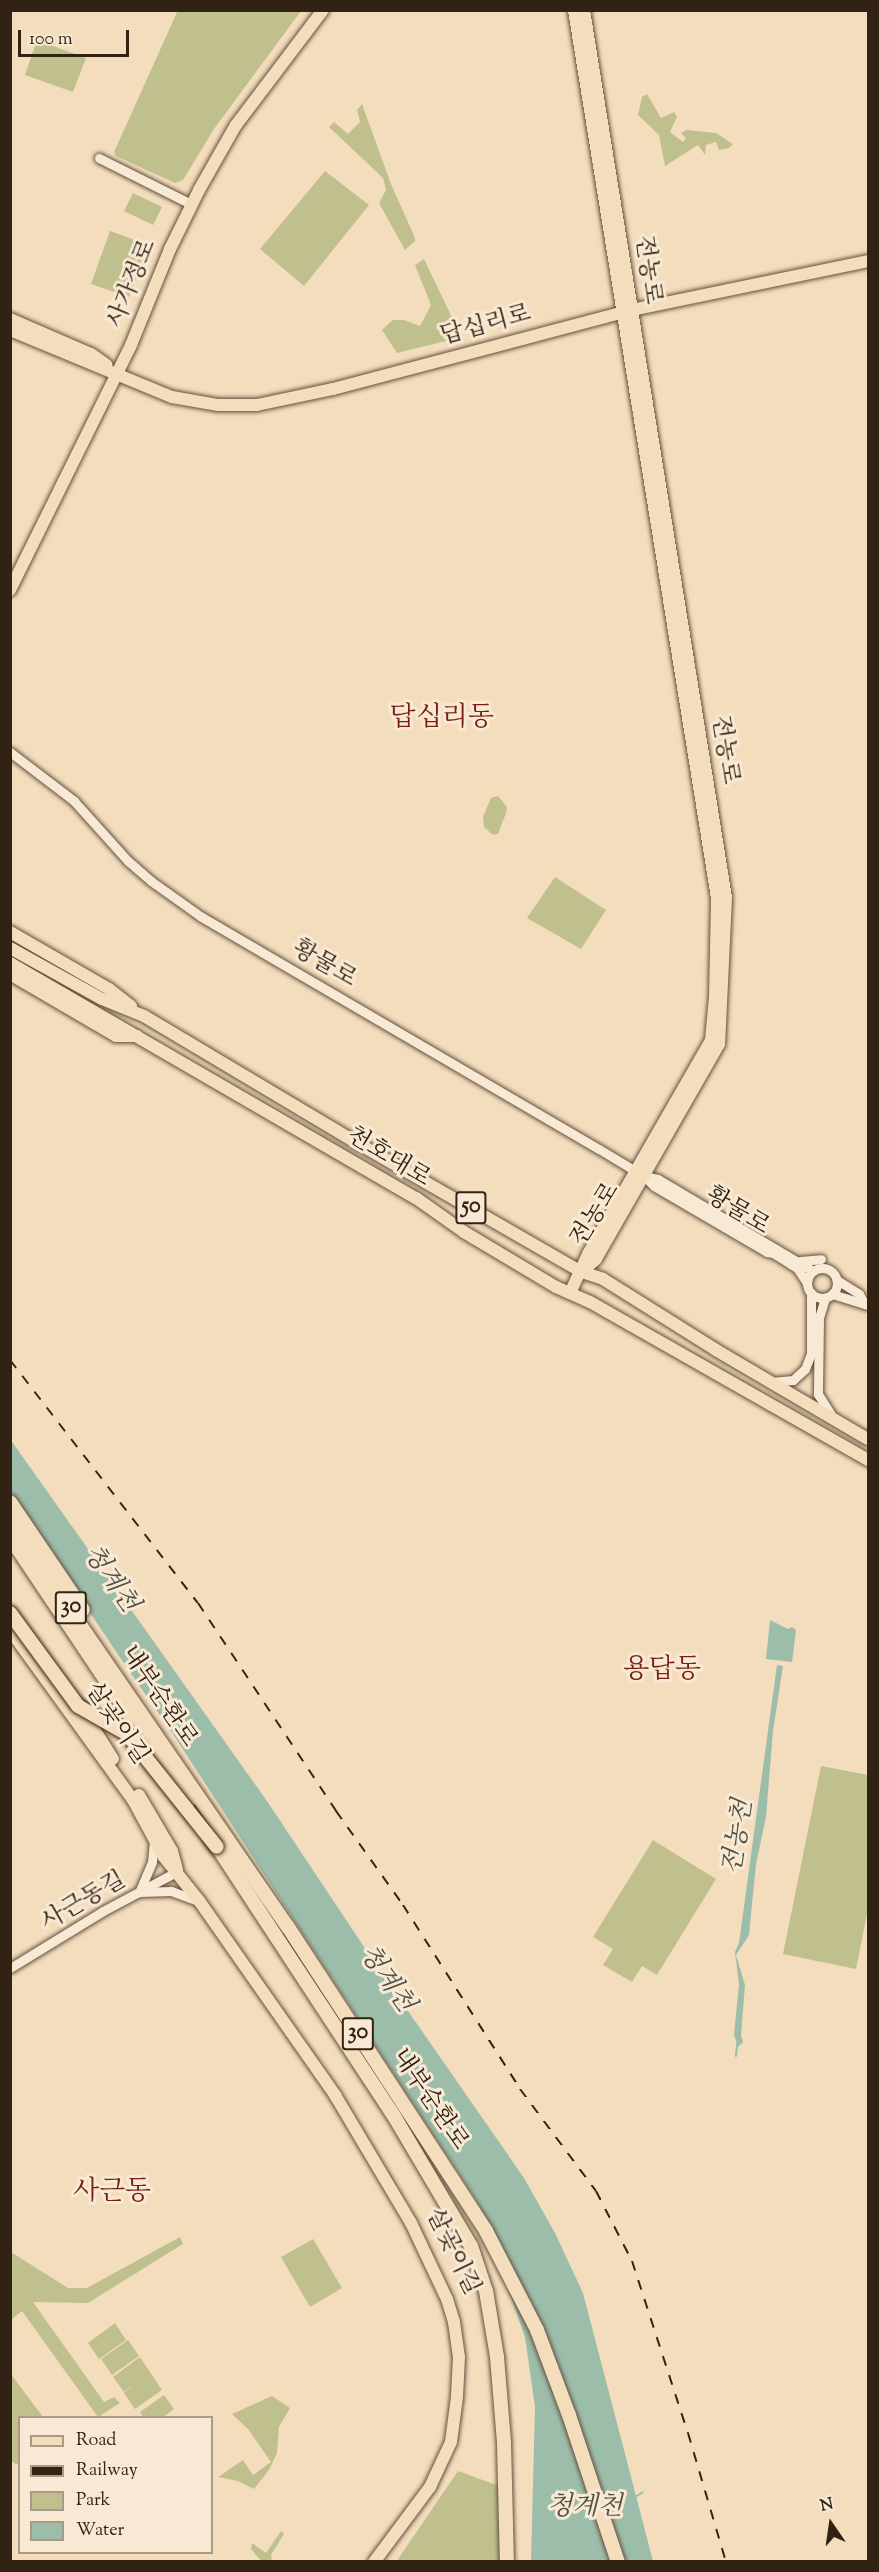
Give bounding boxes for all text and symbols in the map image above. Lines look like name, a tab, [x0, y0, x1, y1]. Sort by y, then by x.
scale bar	[21, 18, 132, 56]
text: 100 m	[29, 27, 73, 53]
street label: 전농로	[628, 234, 666, 306]
street label: 사가정로	[102, 236, 164, 332]
street label: 답십리로	[437, 300, 535, 352]
district label: 답십리동	[390, 703, 494, 735]
street label: 전농로	[704, 713, 744, 787]
street label: 황물로	[287, 935, 361, 995]
street label: 천호대로	[341, 1122, 435, 1194]
street label: 전농로	[565, 1178, 627, 1252]
street label: 황물로	[700, 1182, 774, 1242]
road number: 50	[454, 1189, 488, 1227]
water label: 청계천	[76, 1539, 144, 1619]
road number: 30	[54, 1589, 88, 1627]
street label: 내부순환로	[114, 1641, 202, 1753]
district label: 용답동	[623, 1655, 701, 1687]
street label: 살곶이길	[78, 1678, 154, 1770]
water label: 전농천	[718, 1797, 760, 1877]
street label: 사근동길	[37, 1866, 131, 1938]
water label: 청계천	[352, 1939, 420, 2019]
road number: 30	[342, 2015, 374, 2053]
street label: 내부순환로	[385, 2044, 473, 2156]
district label: 사근동	[73, 2177, 151, 2209]
street label: 살곶이길	[419, 2204, 485, 2300]
legend	[18, 2416, 213, 2554]
text: Road	[76, 2428, 116, 2454]
text: Railway	[76, 2458, 138, 2484]
text: Park	[76, 2488, 110, 2514]
water label: 청계천	[547, 2492, 623, 2524]
text: N	[818, 2493, 836, 2519]
north arrow	[801, 2494, 861, 2554]
text: Water	[76, 2518, 124, 2544]

